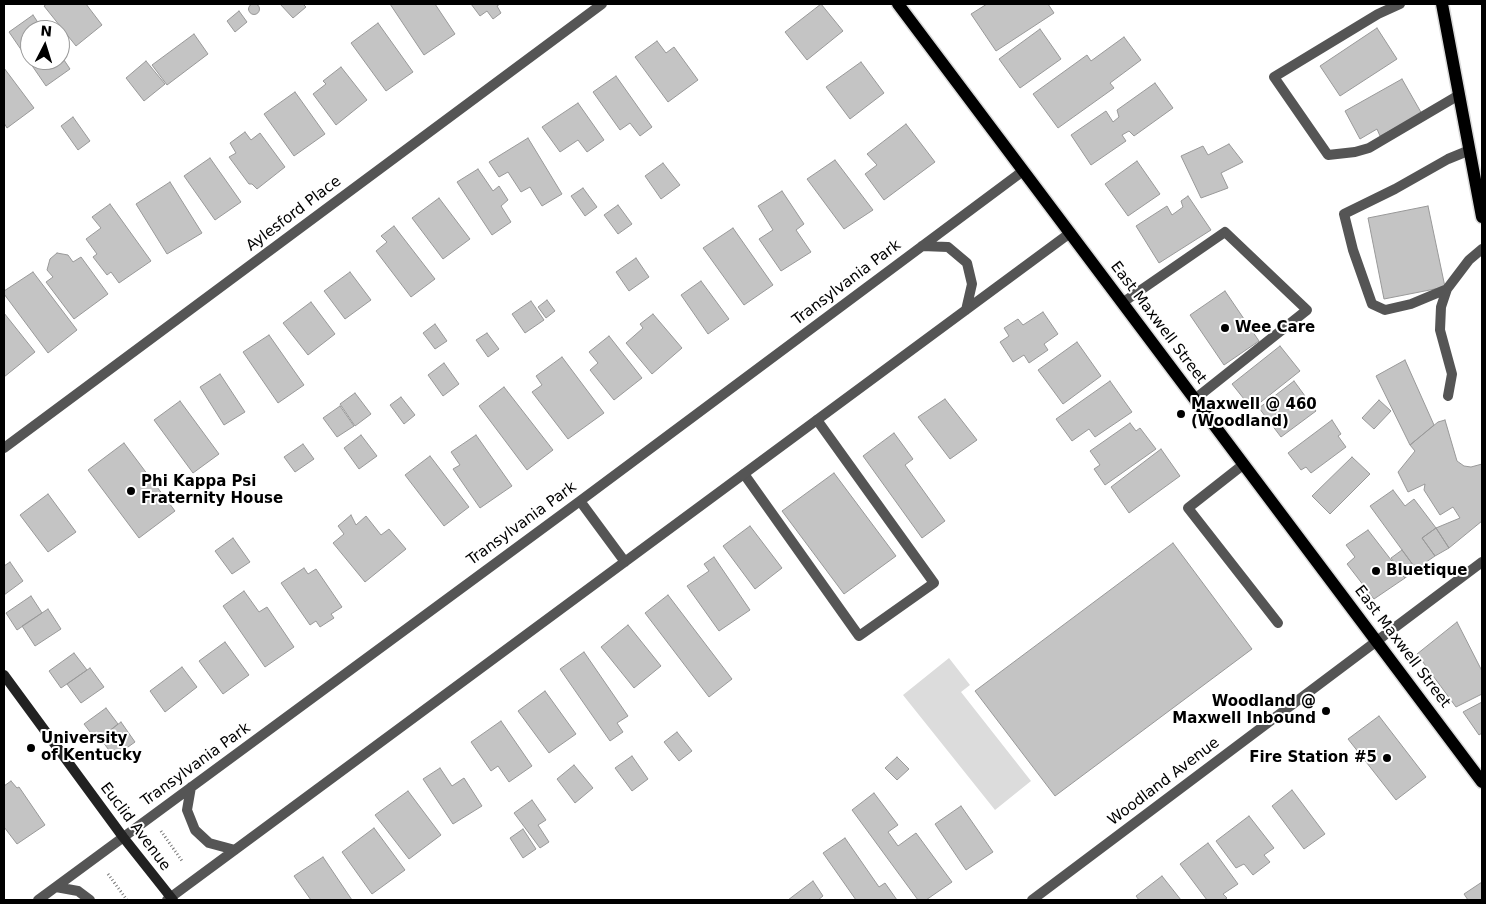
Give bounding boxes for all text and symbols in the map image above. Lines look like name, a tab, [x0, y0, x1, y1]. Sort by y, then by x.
north arrow	[20, 20, 70, 70]
text: N	[40, 23, 53, 40]
street label: Aylesford Place	[243, 173, 345, 255]
street label: Transylvania Park	[789, 236, 905, 330]
street label: East Maxwell Street	[1106, 258, 1210, 388]
place label: Wee Care	[1235, 319, 1315, 337]
marker: Wee Care	[1219, 322, 1231, 334]
place label: Maxwell @ 460 (Woodland)	[1191, 396, 1317, 431]
marker: Maxwell @ 460 (Woodland)	[1175, 408, 1187, 420]
place label: Phi Kappa Psi Fraternity House	[141, 473, 283, 508]
street label: Transylvania Park	[464, 478, 580, 570]
marker: Phi Kappa Psi Fraternity House	[125, 485, 137, 497]
place label: Bluetique	[1386, 562, 1467, 580]
marker: Bluetique	[1370, 565, 1382, 577]
street label: East Maxwell Street	[1350, 582, 1454, 712]
place label: Woodland @ Maxwell Inbound	[1172, 693, 1316, 728]
marker: Woodland @ Maxwell Inbound	[1320, 705, 1332, 717]
street label: Transylvania Park	[138, 719, 254, 811]
place label: University of Kentucky	[41, 730, 142, 765]
street label: Woodland Avenue	[1105, 734, 1223, 830]
marker: University of Kentucky	[25, 742, 37, 754]
place label: Fire Station #5	[1249, 749, 1377, 767]
marker: Fire Station #5	[1381, 752, 1393, 764]
street label: Euclid Avenue	[96, 779, 174, 875]

